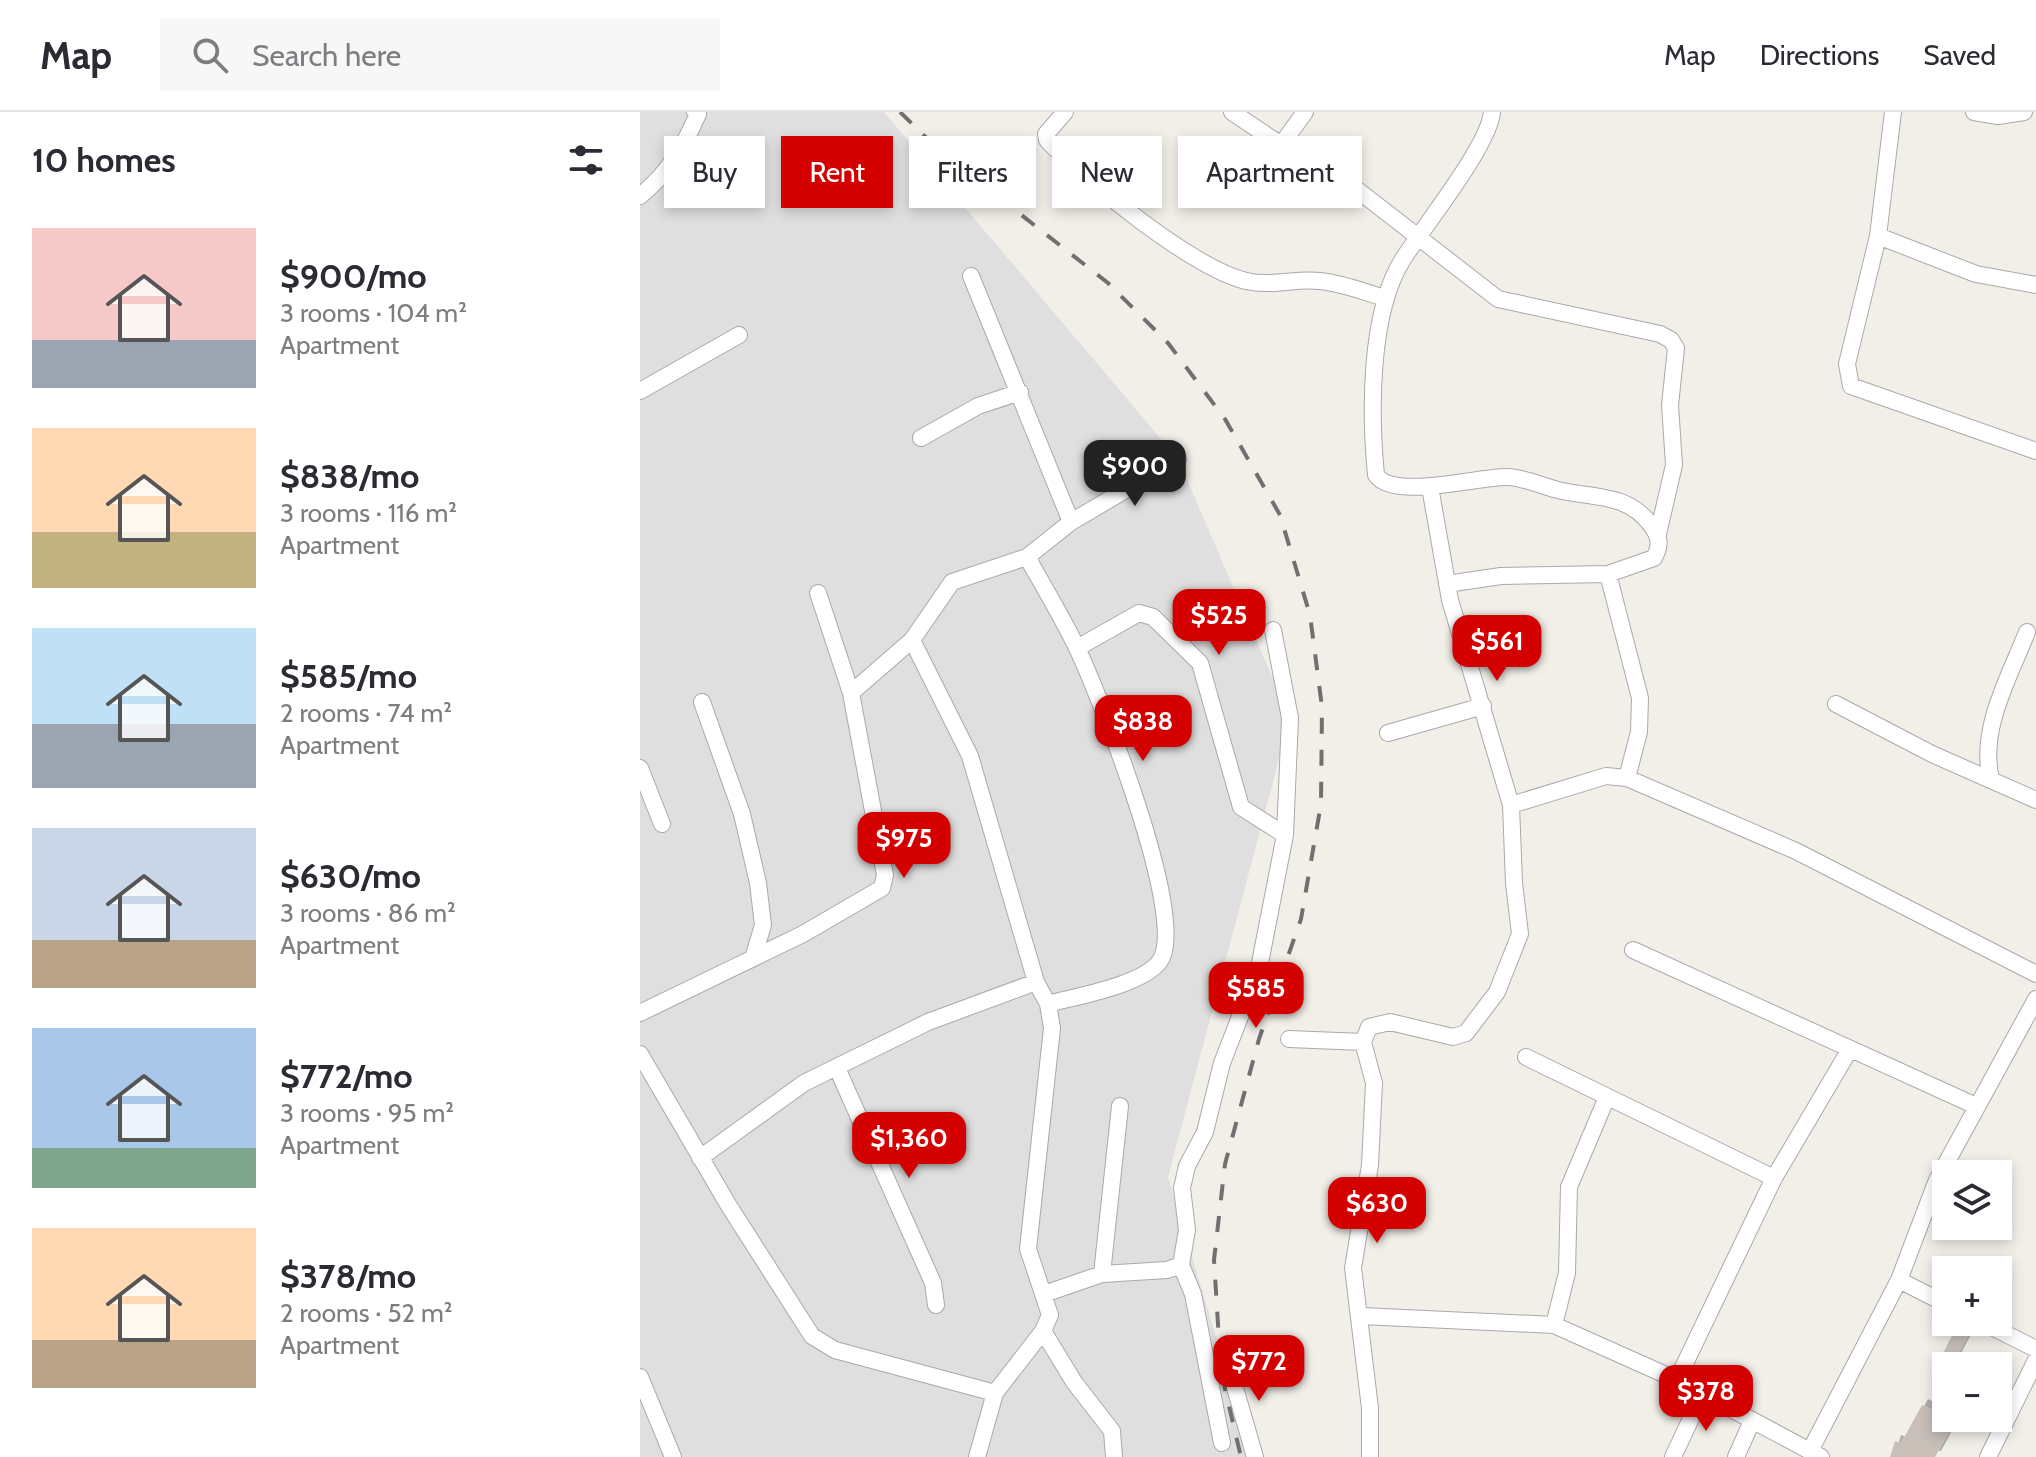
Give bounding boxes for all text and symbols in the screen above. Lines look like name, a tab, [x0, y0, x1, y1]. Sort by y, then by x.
search box	[160, 19, 720, 91]
text: Map	[40, 32, 112, 79]
icon: search	[188, 33, 232, 77]
text: Search here	[252, 37, 401, 74]
text: Map	[1664, 38, 1716, 72]
text: Directions	[1760, 38, 1879, 72]
text: Saved	[1923, 38, 1996, 72]
chip: Buy	[664, 136, 765, 208]
chip: Rent	[781, 136, 893, 208]
chip: Filters	[909, 136, 1036, 208]
chip: New	[1052, 136, 1162, 208]
chip: Apartment	[1178, 136, 1362, 208]
icon: filters	[564, 138, 608, 182]
text: 10 homes	[32, 139, 176, 181]
text: $900/mo	[280, 255, 427, 297]
icon: home	[96, 260, 192, 356]
text: 3 rooms · 104 m²	[280, 297, 467, 329]
text: Apartment	[280, 329, 399, 361]
pin: $900	[1088, 440, 1182, 508]
text: $900	[1102, 450, 1168, 482]
text: $838/mo	[280, 455, 419, 497]
icon: home	[96, 460, 192, 556]
text: 3 rooms · 116 m²	[280, 497, 457, 529]
text: Apartment	[280, 529, 399, 561]
pin: $525	[1172, 589, 1266, 657]
text: $525	[1191, 599, 1247, 631]
pin: $561	[1450, 615, 1544, 683]
text: $561	[1470, 625, 1524, 657]
text: $585/mo	[280, 655, 417, 697]
icon: home	[96, 660, 192, 756]
pin: $838	[1096, 695, 1190, 763]
text: 2 rooms · 74 m²	[280, 697, 452, 729]
text: $838	[1113, 705, 1173, 737]
text: Apartment	[280, 729, 399, 761]
pin: $975	[857, 812, 951, 880]
text: $975	[876, 822, 932, 854]
text: $630/mo	[280, 855, 421, 897]
icon: home	[96, 860, 192, 956]
text: 3 rooms · 86 m²	[280, 897, 456, 929]
text: Apartment	[280, 929, 399, 961]
pin: $585	[1209, 962, 1303, 1030]
text: $585	[1227, 972, 1285, 1004]
text: $772/mo	[280, 1055, 413, 1097]
icon: home	[96, 1060, 192, 1156]
text: 3 rooms · 95 m²	[280, 1097, 454, 1129]
pin: $1,360	[844, 1112, 974, 1180]
text: $1,360	[870, 1122, 948, 1154]
text: Apartment	[280, 1129, 399, 1161]
map controls	[1932, 1160, 2012, 1432]
button: layers	[1932, 1160, 2012, 1240]
pin: $630	[1330, 1177, 1424, 1245]
text: $630	[1346, 1187, 1408, 1219]
text: $378/mo	[280, 1255, 416, 1297]
button: +	[1932, 1256, 2012, 1336]
icon: home	[96, 1260, 192, 1356]
text: 2 rooms · 52 m²	[280, 1297, 452, 1329]
text: Apartment	[280, 1329, 399, 1361]
pin: $772	[1212, 1335, 1306, 1403]
text: $772	[1231, 1345, 1287, 1377]
button: −	[1932, 1352, 2012, 1432]
pin: $378	[1659, 1365, 1753, 1433]
text: $378	[1677, 1375, 1735, 1407]

